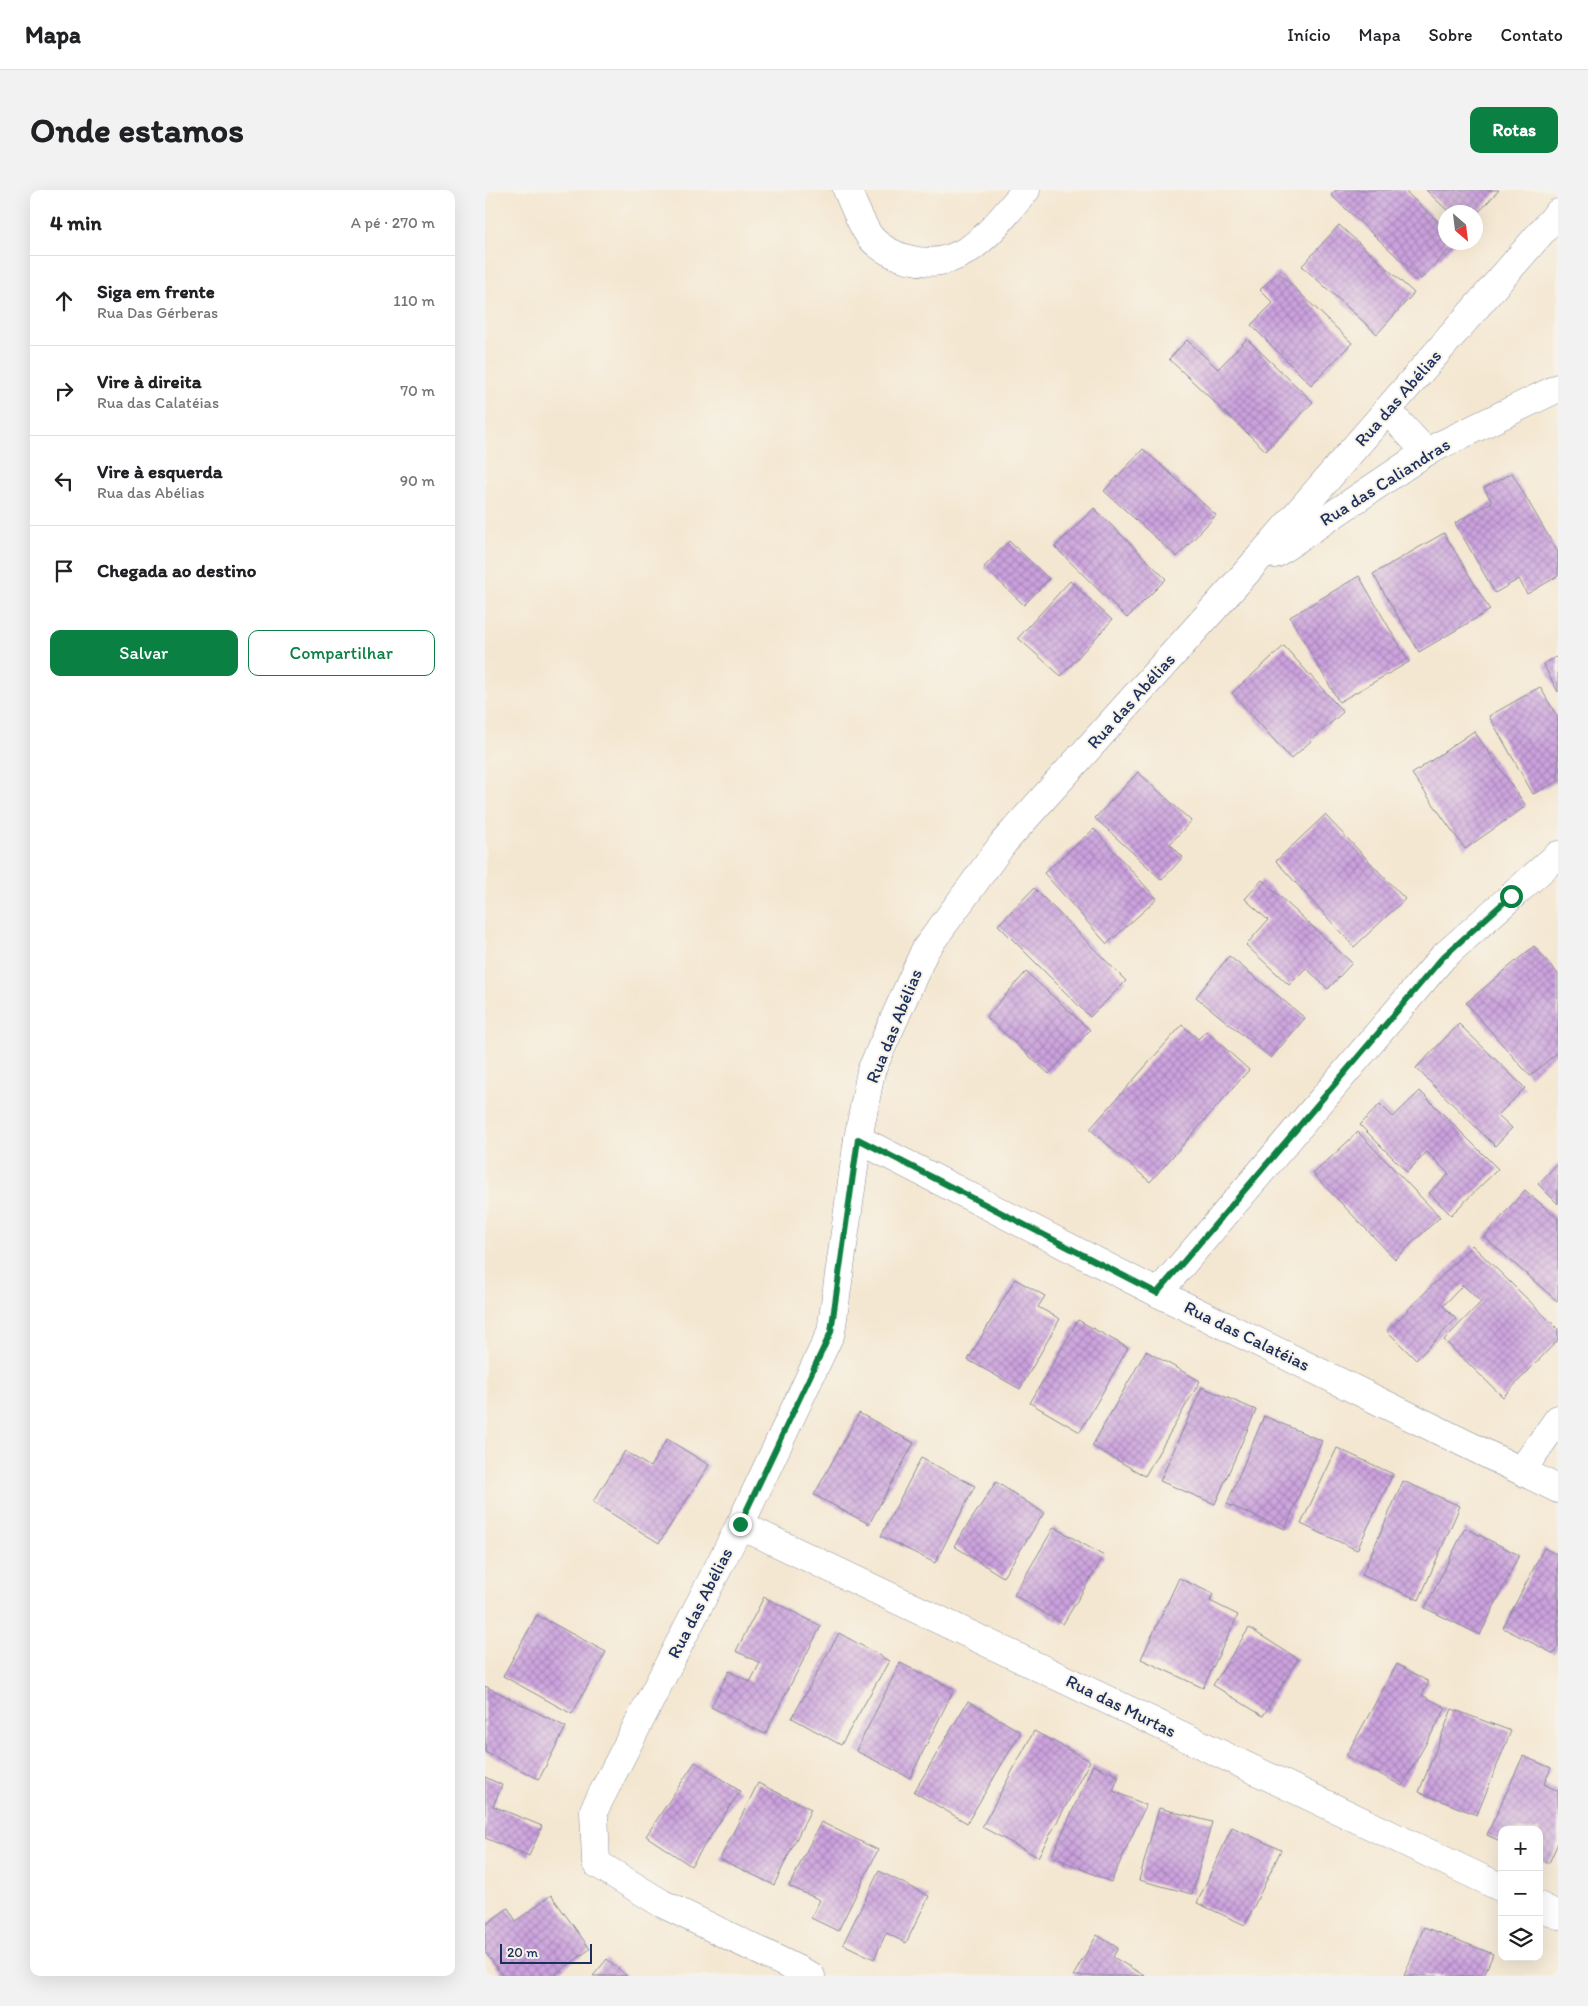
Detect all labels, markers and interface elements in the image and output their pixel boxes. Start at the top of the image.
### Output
text: Mapa [25,20,81,49]
text: Início [1287,24,1331,46]
text: Mapa [1359,24,1401,46]
text: Sobre [1429,24,1473,46]
text: Contato [1501,24,1563,46]
button: Rotas [1470,107,1558,153]
text: Onde estamos [30,109,244,151]
north arrow [1438,205,1483,250]
text: 4 min [50,210,102,235]
text: A pé · 270 m [351,213,435,232]
text: Siga em frente [97,280,215,303]
icon: ahead [50,287,78,315]
text: 110 m [393,291,435,310]
text: Rua Das Gérberas [97,303,218,322]
street label: Rua das Abélias [1350,345,1446,451]
text: Vire à direita [97,370,202,393]
icon: right [50,377,78,405]
text: 70 m [400,381,435,400]
text: Rua das Calatéias [97,393,219,412]
street label: Rua das Caliandras [1316,433,1454,531]
text: Vire à esquerda [97,460,223,483]
icon: left [50,467,78,495]
text: 90 m [400,471,435,490]
text: Rua das Abélias [97,483,205,502]
icon: arrive [50,557,78,585]
text: Chegada ao destino [97,559,256,582]
button: Salvar [50,630,238,676]
button: Compartilhar [248,630,435,676]
street label: Rua das Abélias [1082,649,1180,753]
route start [1500,885,1523,908]
street label: Rua das Abélias [861,966,927,1086]
street label: Rua das Calatéias [1180,1296,1314,1376]
route end [729,1513,752,1536]
street label: Rua das Abélias [663,1544,737,1662]
street label: Rua das Murtas [1062,1670,1180,1742]
map controls [1498,1826,1543,1961]
button: + [1498,1826,1543,1871]
button: − [1498,1871,1543,1916]
button: layers [1498,1916,1543,1961]
scale bar [500,1941,593,1964]
text: 20 m [507,1944,538,1961]

